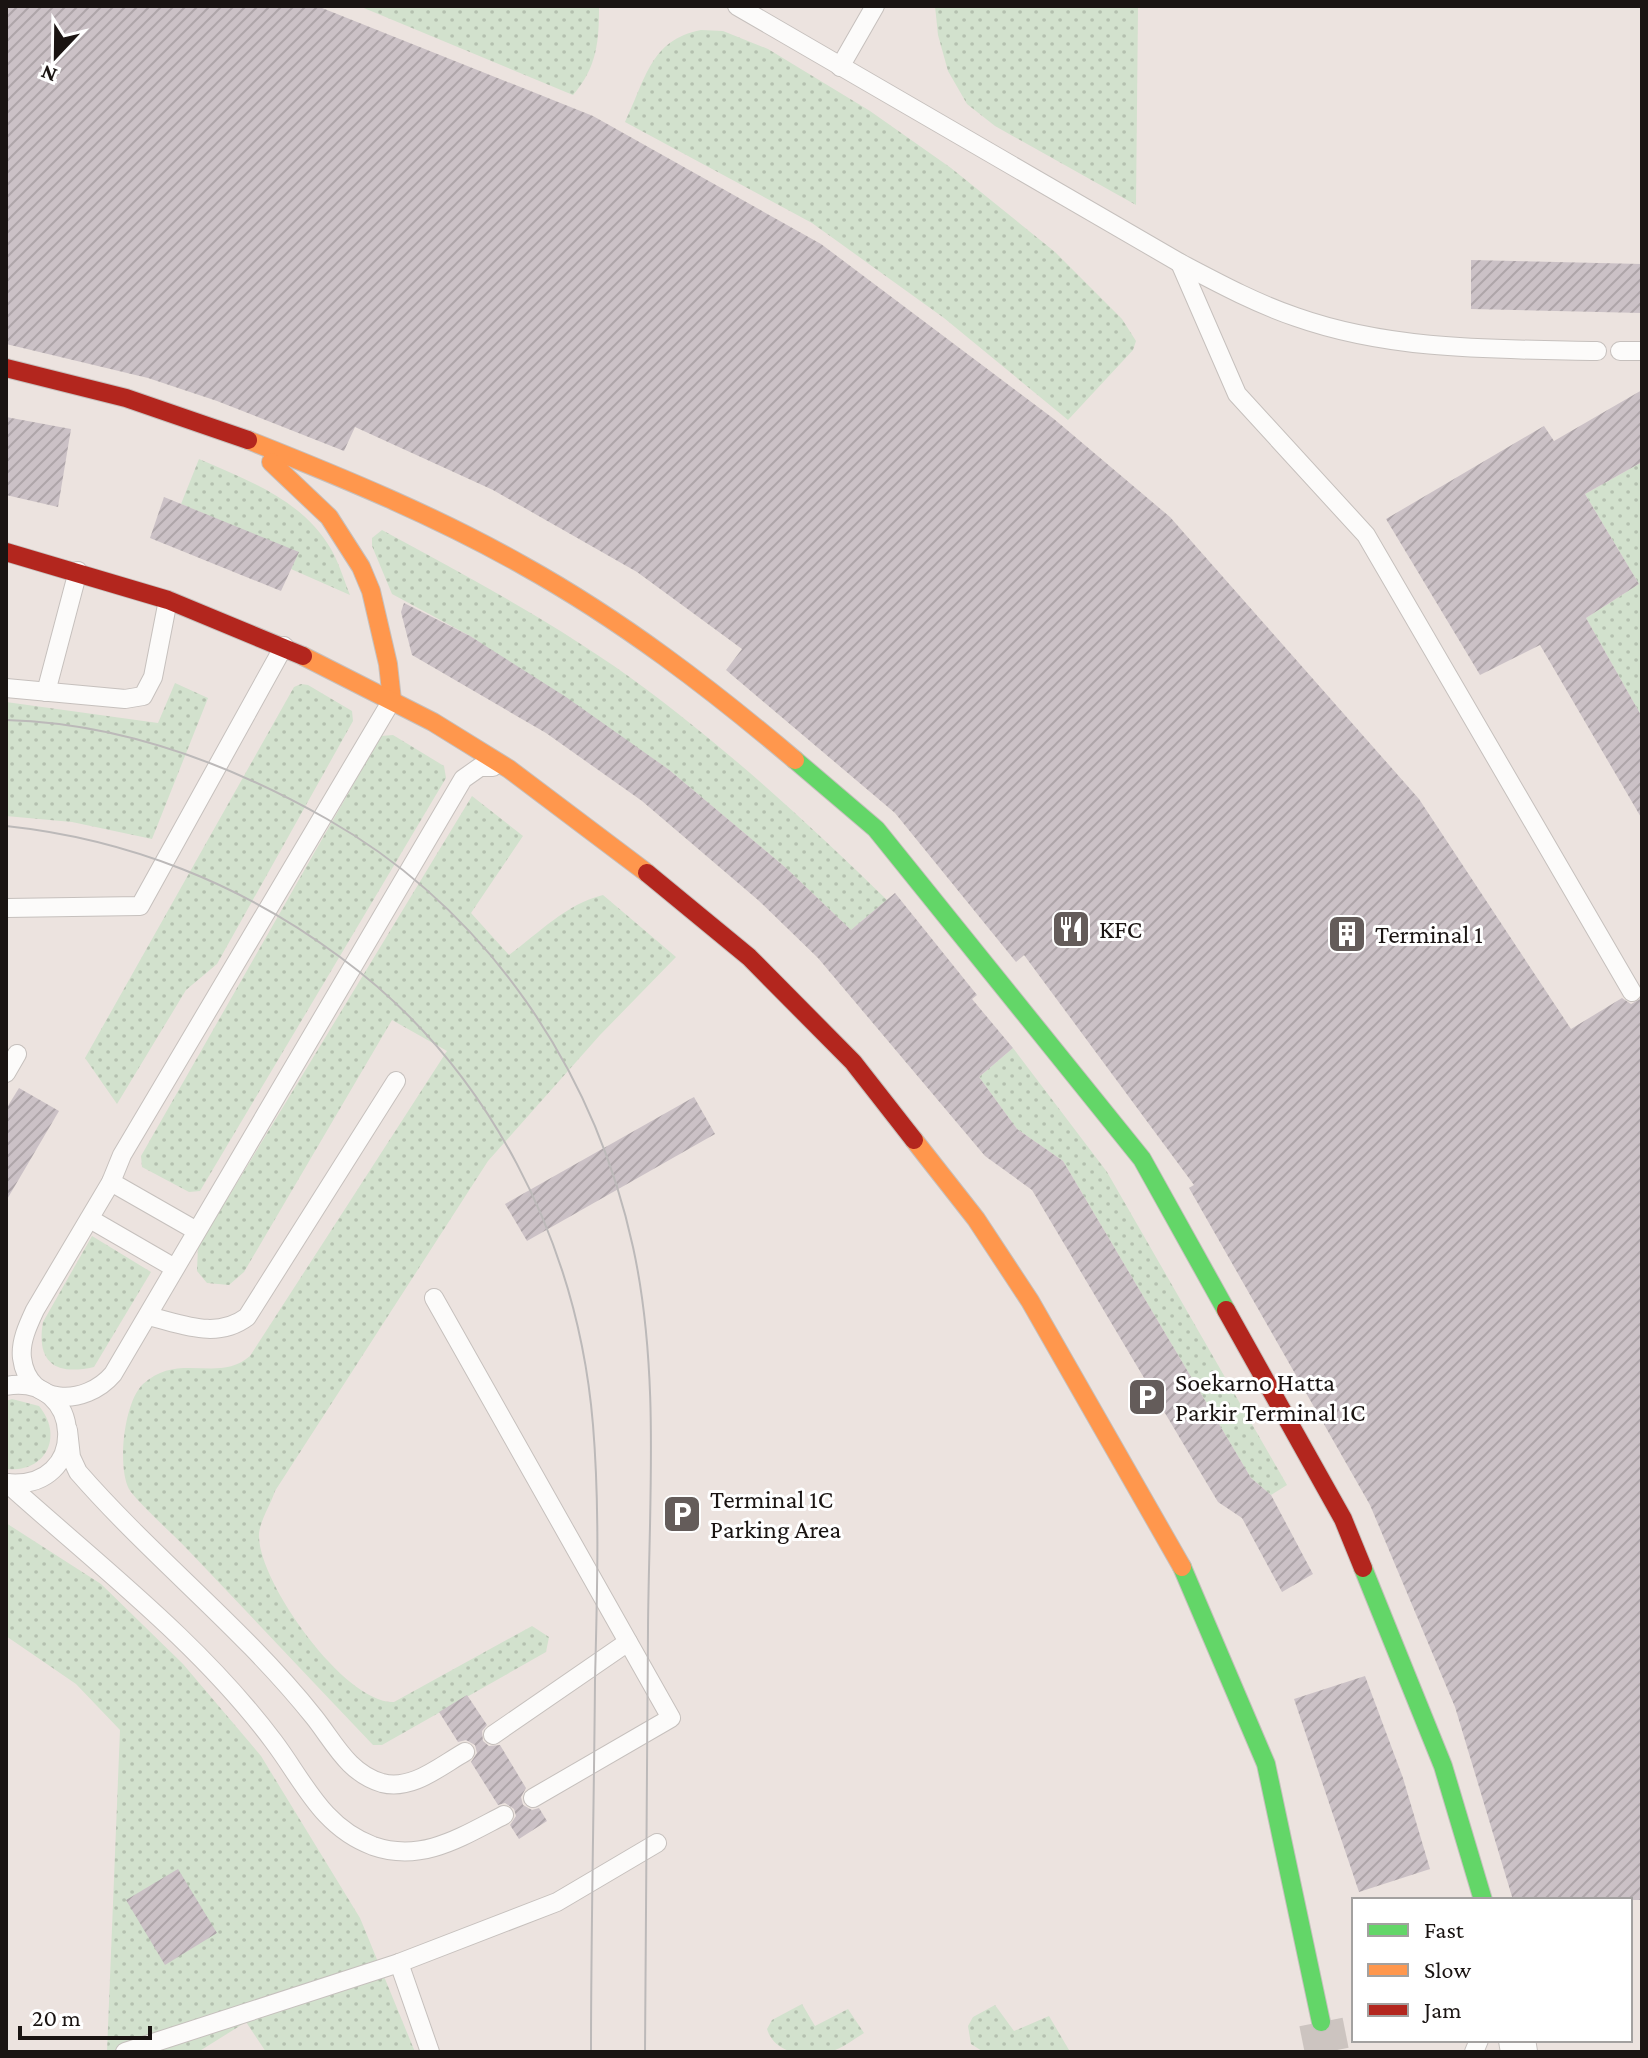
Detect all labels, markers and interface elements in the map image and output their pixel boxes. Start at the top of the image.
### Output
north arrow [16,16,96,96]
text: N [37,60,60,88]
restaurant icon: KFC [1050,908,1092,950]
building icon: Terminal 1 [1326,913,1368,955]
place label: KFC [1099,915,1142,944]
place label: Terminal 1 [1375,920,1483,949]
place label: Soekarno Hatta Parkir Terminal 1C [1175,1368,1365,1427]
parking icon: Soekarno Hatta Parkir Terminal 1C [1126,1376,1168,1418]
place label: Terminal 1C Parking Area [710,1485,841,1544]
parking icon: Terminal 1C Parking Area [661,1493,703,1535]
legend [1352,1898,1632,2042]
text: Fast [1424,1916,1465,1943]
text: Slow [1424,1956,1471,1983]
scale bar [20,1990,150,2040]
text: Jam [1422,1996,1462,2023]
text: 20 m [32,2004,81,2031]

